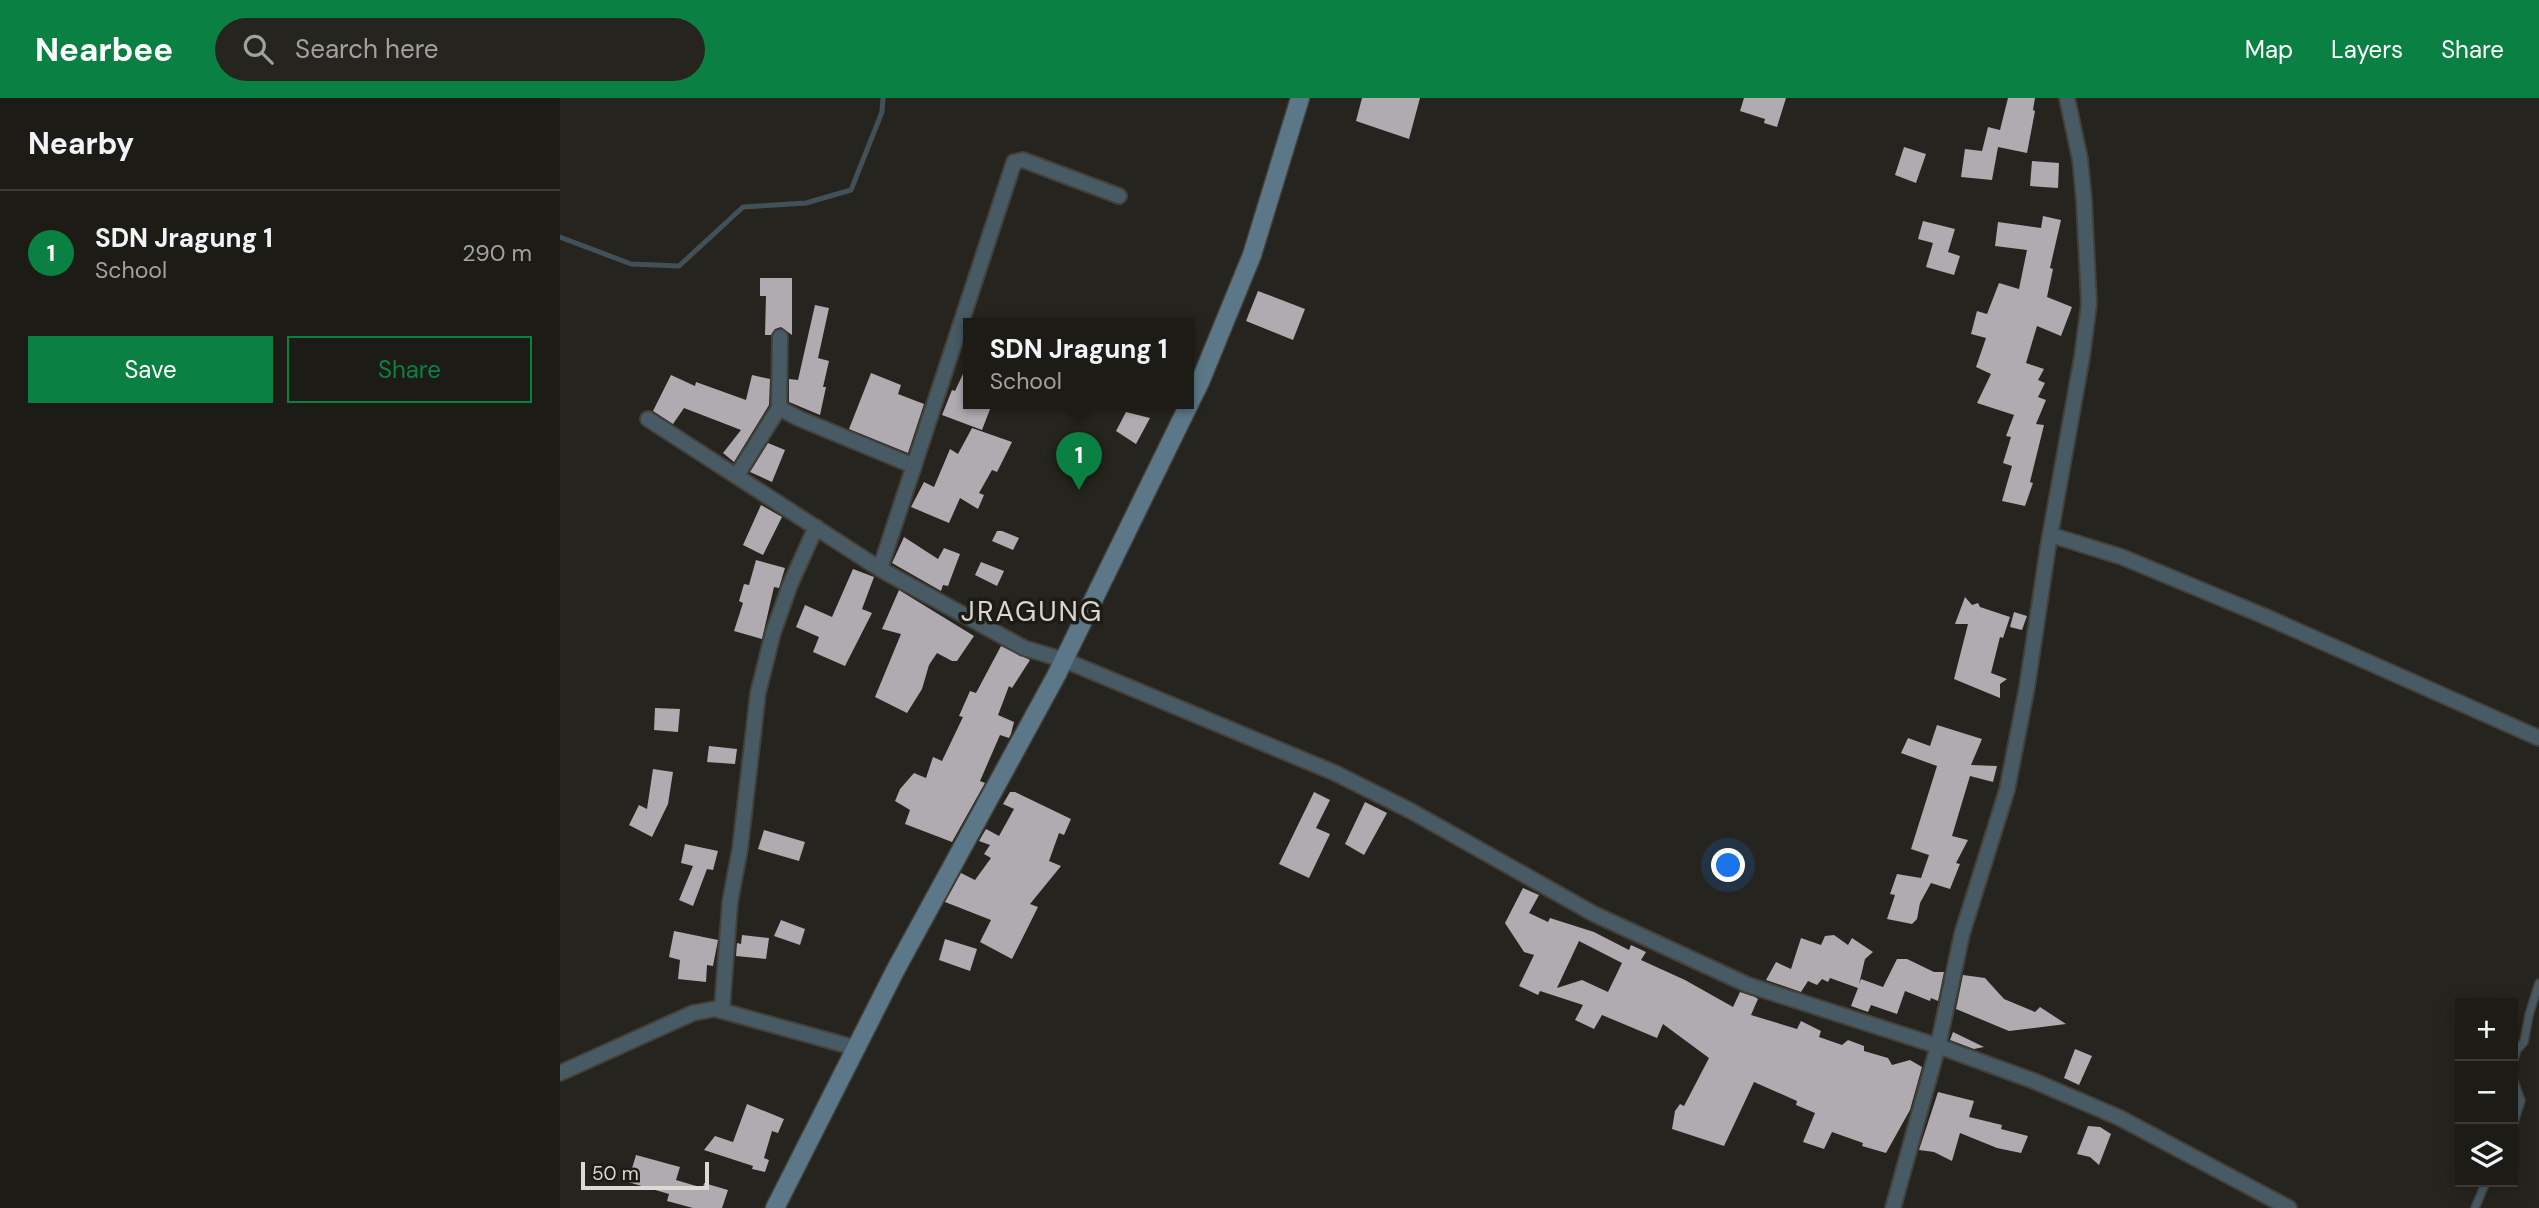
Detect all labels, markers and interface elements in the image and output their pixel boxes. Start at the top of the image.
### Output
search box [215,18,705,81]
text: Nearbee [35,28,173,71]
icon: search [239,30,277,68]
text: Search here [295,32,439,66]
text: Map [2245,34,2293,65]
text: Layers [2331,34,2403,65]
text: Share [2441,34,2504,65]
text: Nearby [28,124,134,163]
text: SDN Jragung 1 [95,221,273,255]
text: 1 [47,238,55,268]
text: 290 m [462,238,532,268]
text: School [95,255,167,285]
popup [963,318,1194,409]
text: SDN Jragung 1 [990,332,1167,366]
button: Save [28,336,273,403]
button: Share [287,336,532,403]
text: School [990,366,1062,396]
pin: 1 [1056,432,1102,490]
district label: JRAGUNG [961,593,1103,630]
your location [1711,848,1745,882]
map controls [2455,998,2518,1187]
button: + [2455,998,2518,1061]
button: − [2455,1061,2518,1124]
button: layers [2455,1124,2518,1187]
scale bar [581,1159,709,1191]
text: 50 m [592,1161,639,1186]

